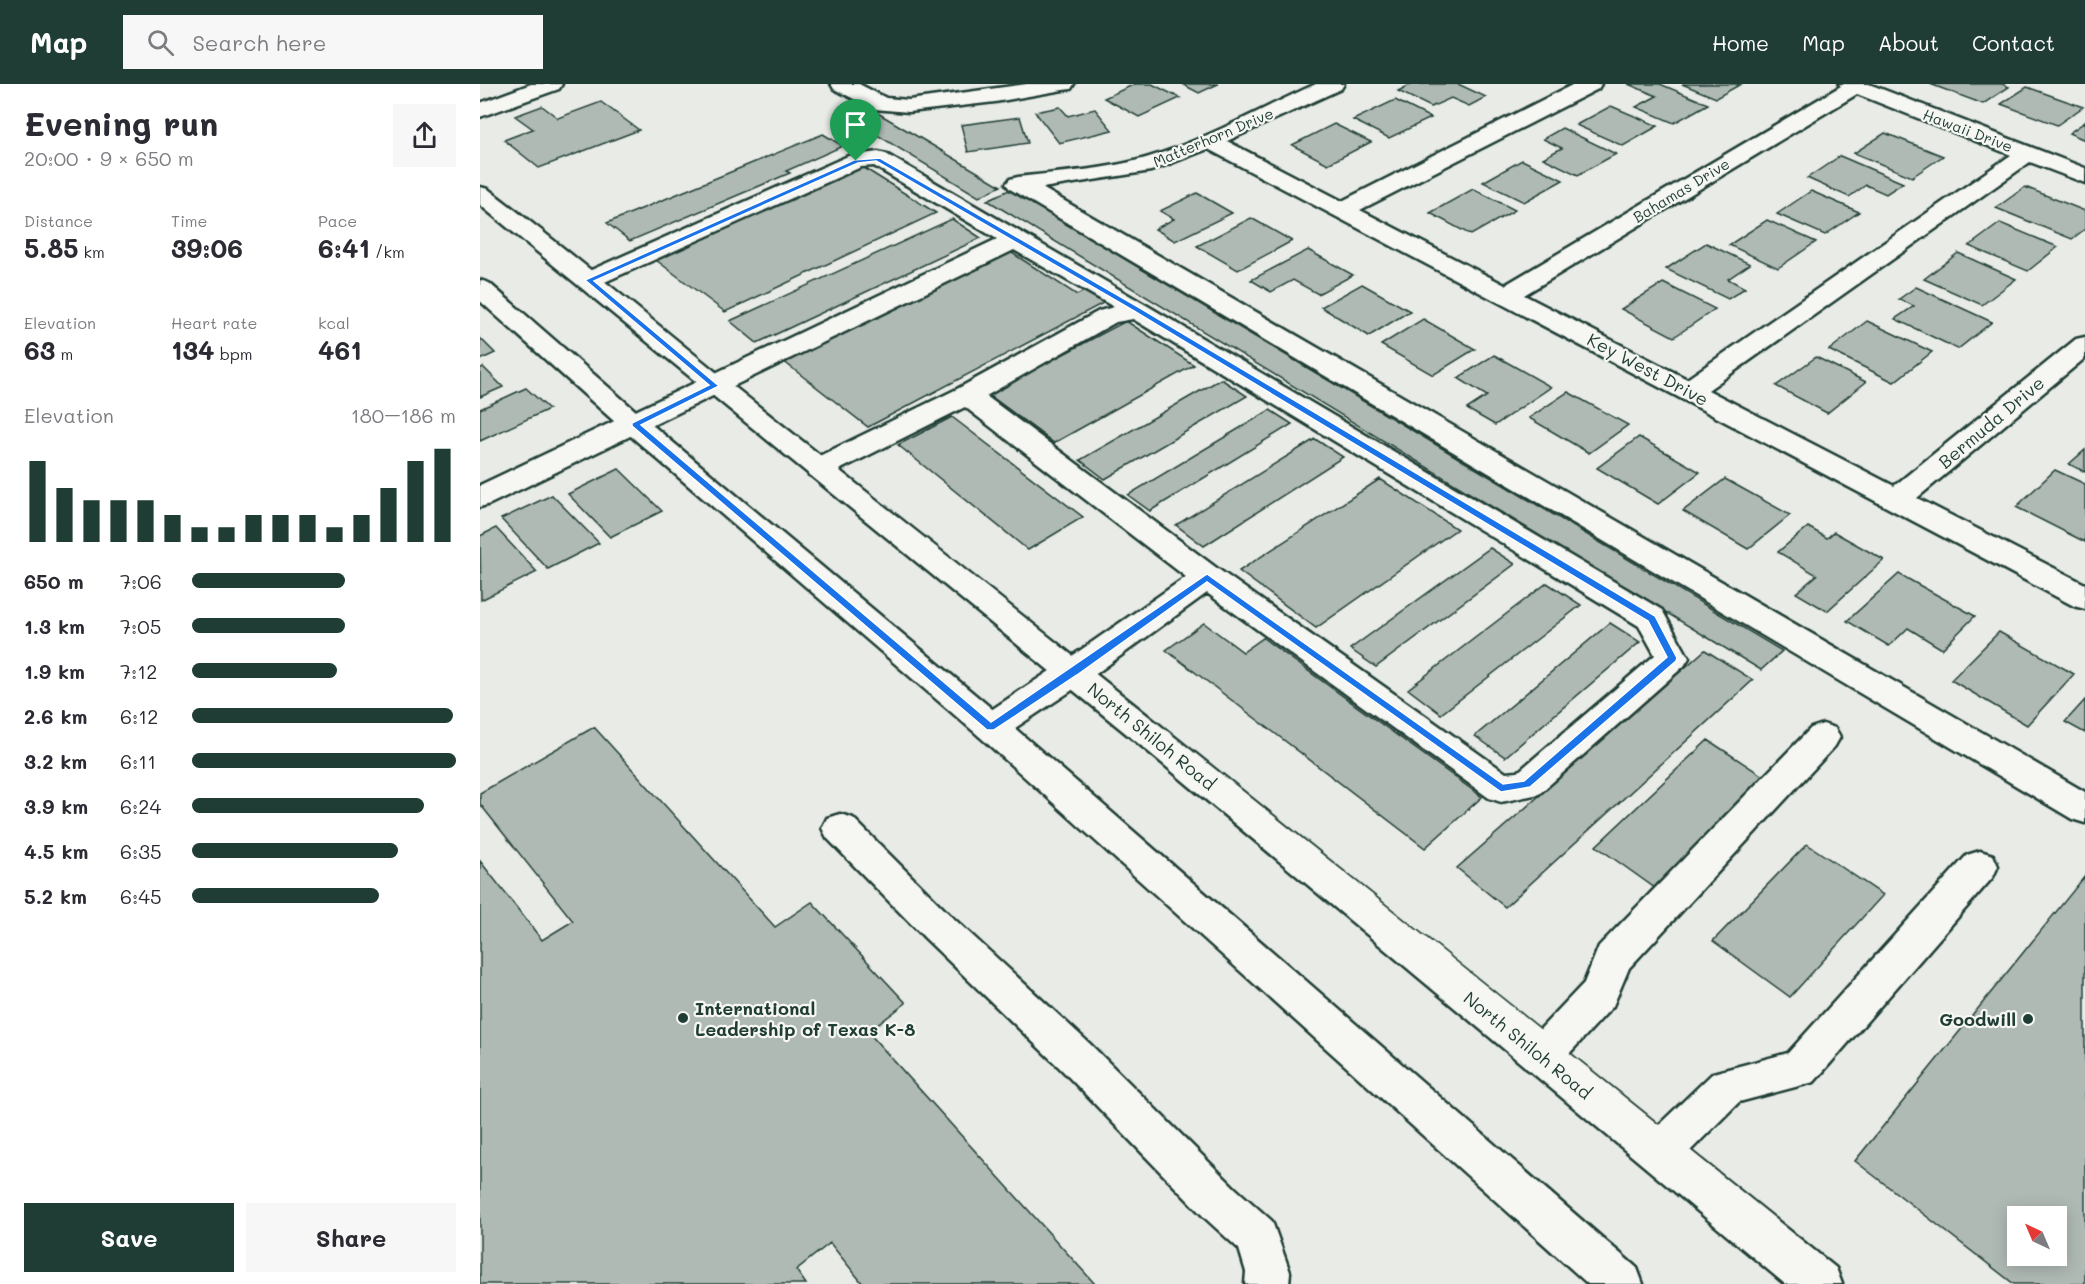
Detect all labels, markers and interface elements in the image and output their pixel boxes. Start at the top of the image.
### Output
search box [123,15,543,69]
text: Map [30,24,87,60]
icon: search [144,26,177,59]
text: Search here [192,28,326,57]
text: Home [1712,29,1769,56]
text: Map [1802,29,1845,56]
text: About [1878,29,1939,56]
text: Contact [1972,29,2055,56]
pin [830,99,881,161]
text: Evening run [24,101,218,144]
street label: Matterhorn Drive [1150,103,1276,171]
button: share [393,104,456,167]
street label: Hawaii Drive [1920,104,2016,156]
icon: arrive [839,108,872,141]
text: 20:00 · 9 × 650 m [24,145,194,171]
street label: Bahamas Drive [1629,153,1733,227]
text: Distance [24,210,93,231]
text: Time [171,210,207,231]
text: Pace [318,210,357,231]
text: 5.85 [24,231,79,265]
text: 39:06 [171,231,243,265]
text: 6:41 [318,231,370,265]
text: km [79,241,105,262]
text: /km [370,241,405,262]
text: Elevation [24,312,96,333]
text: Heart rate [171,312,257,333]
text: kcal [318,312,350,333]
street label: Key West Drive [1583,327,1713,411]
text: 63 [24,333,55,367]
text: 134 [171,333,215,367]
text: 461 [318,333,362,367]
text: m [55,343,73,364]
text: bpm [215,343,253,364]
street label: Bermuda Drive [1933,371,2049,473]
text: Elevation [24,402,114,428]
text: 180–186 m [351,402,456,428]
text: 650 m [24,568,84,594]
text: 7:06 [120,568,162,594]
text: 1.3 km [24,613,85,639]
text: 7:05 [120,613,161,639]
text: 1.9 km [24,658,85,684]
text: 7:12 [120,658,157,684]
street label: North Shiloh Road [1083,677,1221,795]
text: 2.6 km [24,703,87,729]
text: 6:12 [120,703,158,729]
text: 3.2 km [24,748,87,774]
text: 6:11 [120,748,156,774]
text: 3.9 km [24,793,88,819]
text: 6:24 [120,793,161,819]
text: 4.5 km [24,838,88,864]
text: 6:35 [120,838,162,864]
text: 5.2 km [24,883,87,909]
text: 6:45 [120,883,162,909]
street label: North Shiloh Road [1459,986,1597,1104]
place label: International Leadership of Texas K-8 [695,996,915,1041]
place label: Goodwill [1939,1007,2016,1031]
marker: International Leadership of Texas K-8 [676,1011,690,1025]
marker: Goodwill [2021,1012,2035,1026]
button: Save [24,1203,234,1272]
button: Share [246,1203,456,1272]
north arrow [2007,1206,2067,1266]
map controls [2007,1206,2067,1266]

